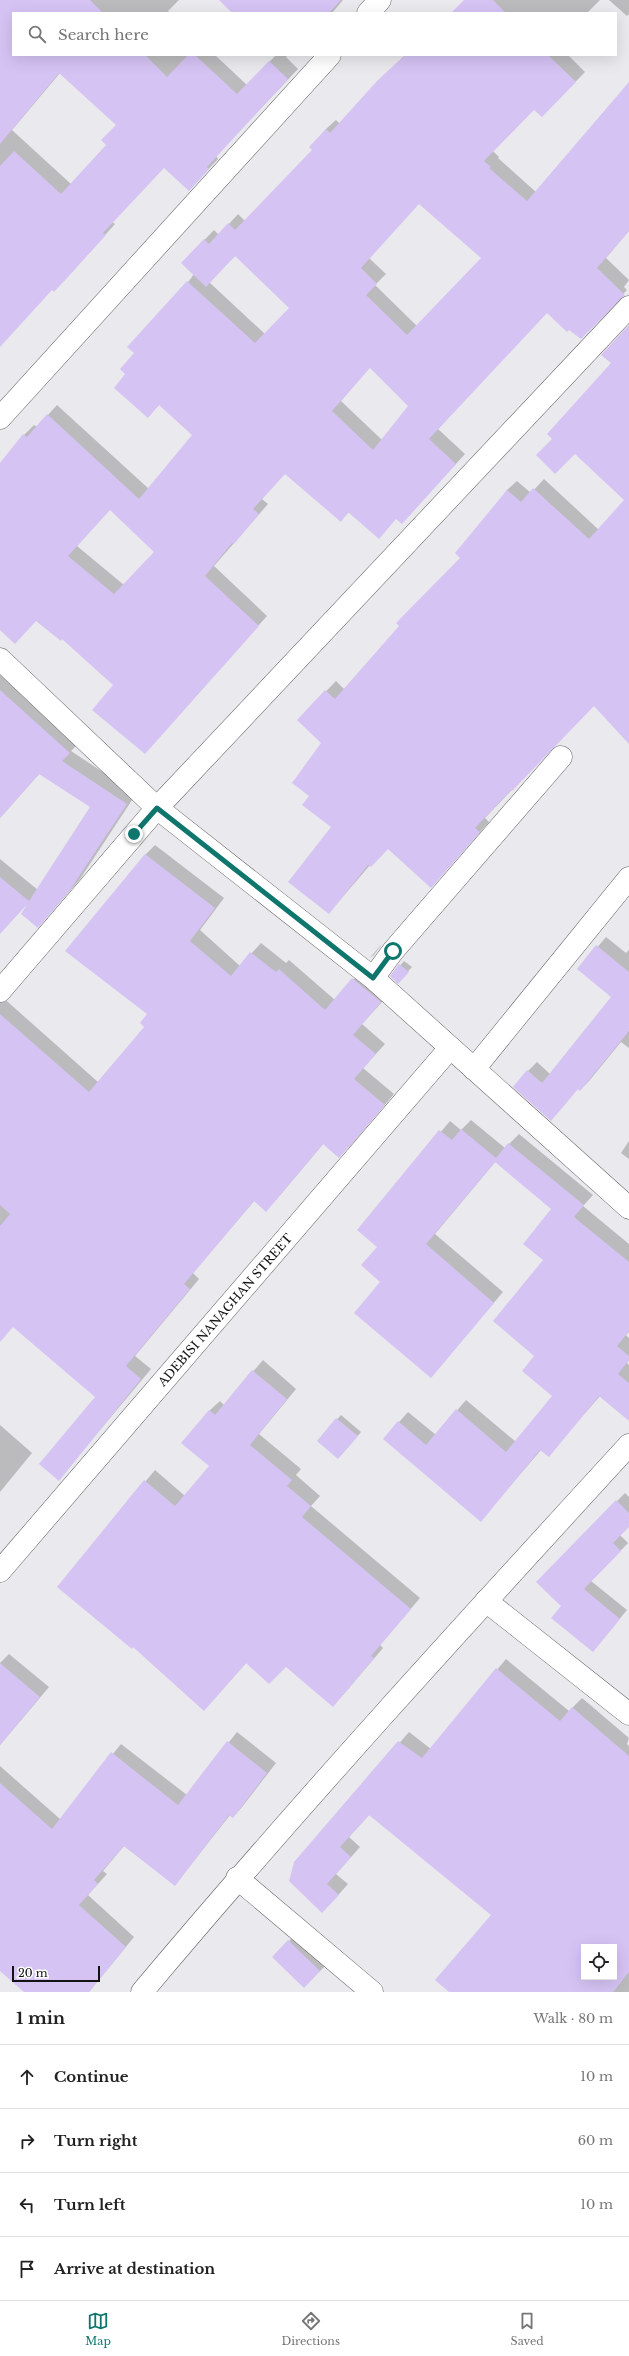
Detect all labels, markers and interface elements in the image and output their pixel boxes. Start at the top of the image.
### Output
search box [12,12,617,56]
icon: search [26,23,48,45]
text: Search here [58,25,149,44]
route end [125,825,143,843]
route start [384,942,402,960]
street label: ADEBISI NANAGHAN STREET [154,1230,296,1390]
map controls [581,1944,617,1980]
button: locate [581,1944,617,1980]
scale bar [12,1964,100,1983]
text: 20 m [18,1966,48,1980]
text: 1 min [16,2008,65,2029]
text: Walk · 80 m [534,2010,613,2027]
icon: ahead [16,2066,38,2088]
text: Continue [54,2067,129,2086]
text: 10 m [580,2068,613,2085]
icon: right [16,2130,38,2152]
text: Turn right [54,2131,137,2150]
text: 60 m [578,2132,613,2149]
icon: left [16,2194,38,2216]
text: Turn left [54,2195,125,2214]
text: 10 m [580,2196,613,2213]
icon: arrive [16,2258,38,2280]
text: Arrive at destination [54,2259,215,2278]
tab: Map [85,2310,111,2348]
tab: Directions [281,2310,340,2348]
tab: Saved [511,2310,544,2348]

